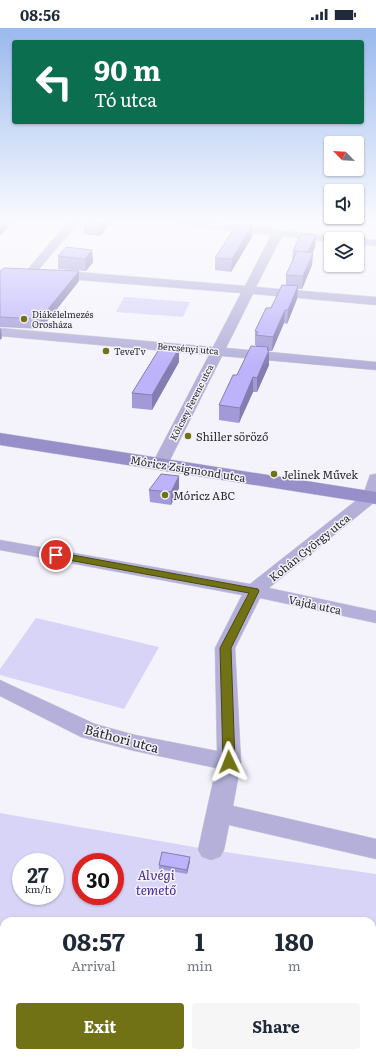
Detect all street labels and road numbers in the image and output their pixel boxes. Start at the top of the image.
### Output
street label: Bercsényi utca [157,338,219,358]
street label: Kölcsey Ferenc utca [166,361,216,443]
street label: Móricz Zsigmond utca [129,451,247,485]
street label: Kohán György utca [265,509,353,585]
street label: Vajda utca [287,591,343,617]
street label: Báthori utca [83,719,161,757]

